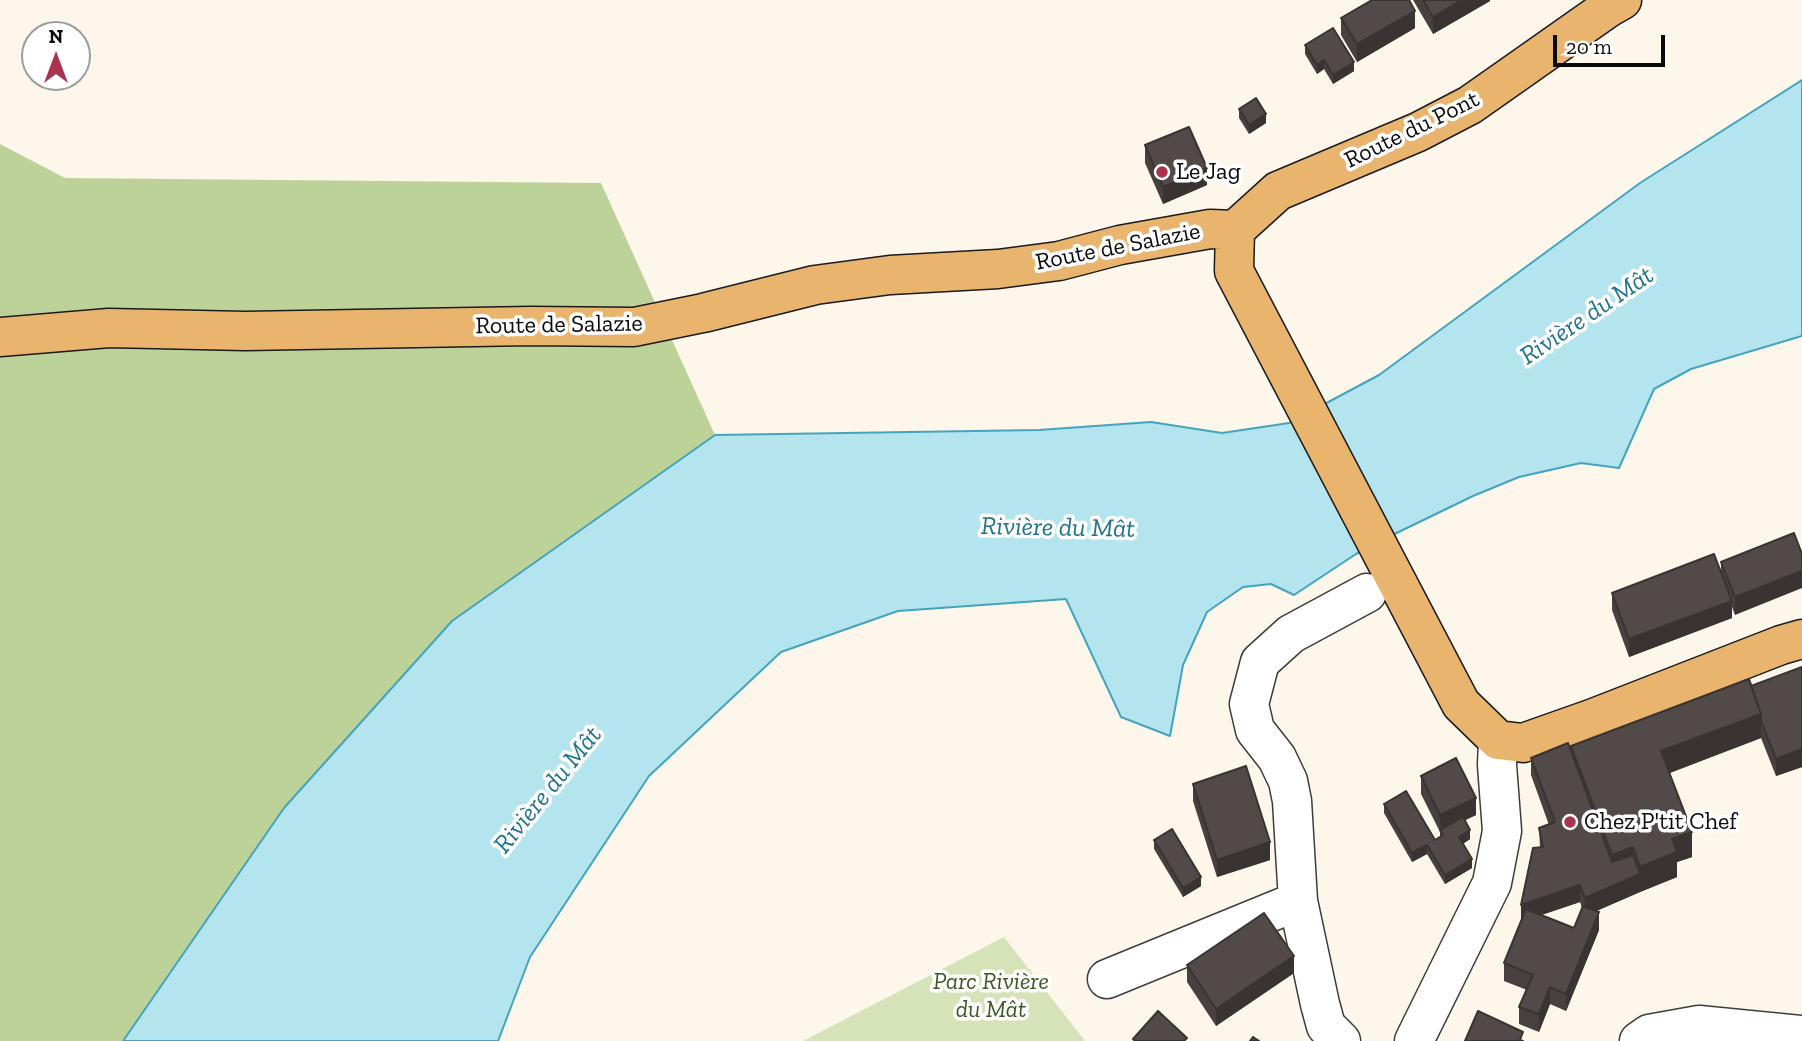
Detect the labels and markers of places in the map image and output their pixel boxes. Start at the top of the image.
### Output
place label: Le Jag [1176,158,1241,186]
marker: Le Jag [1154,164,1170,180]
place label: Chez P'tit Chef [1584,808,1737,836]
marker: Chez P'tit Chef [1562,814,1578,830]

